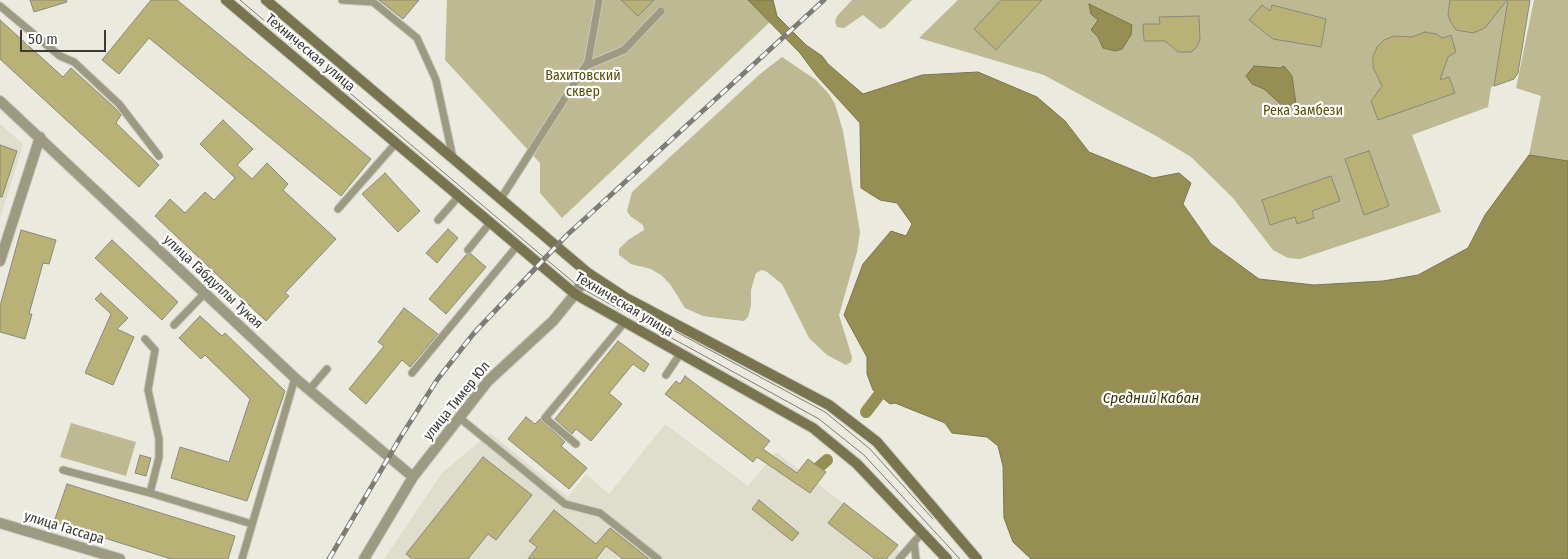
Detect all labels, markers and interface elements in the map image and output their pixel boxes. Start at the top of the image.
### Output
street label: Техническая улица [262,11,358,95]
scale bar [22,20,109,52]
text: 50 m [28,30,58,48]
park label: Вахитовский сквер [545,68,621,100]
park label: Река Замбези [1263,103,1343,119]
street label: улица Габдуллы Тукая [160,232,266,332]
street label: Техническая улица [572,269,676,341]
street label: улица Тимер Юл [420,358,494,444]
water label: Средний Кабан [1103,390,1199,408]
street label: улица Гассара [22,508,106,548]

